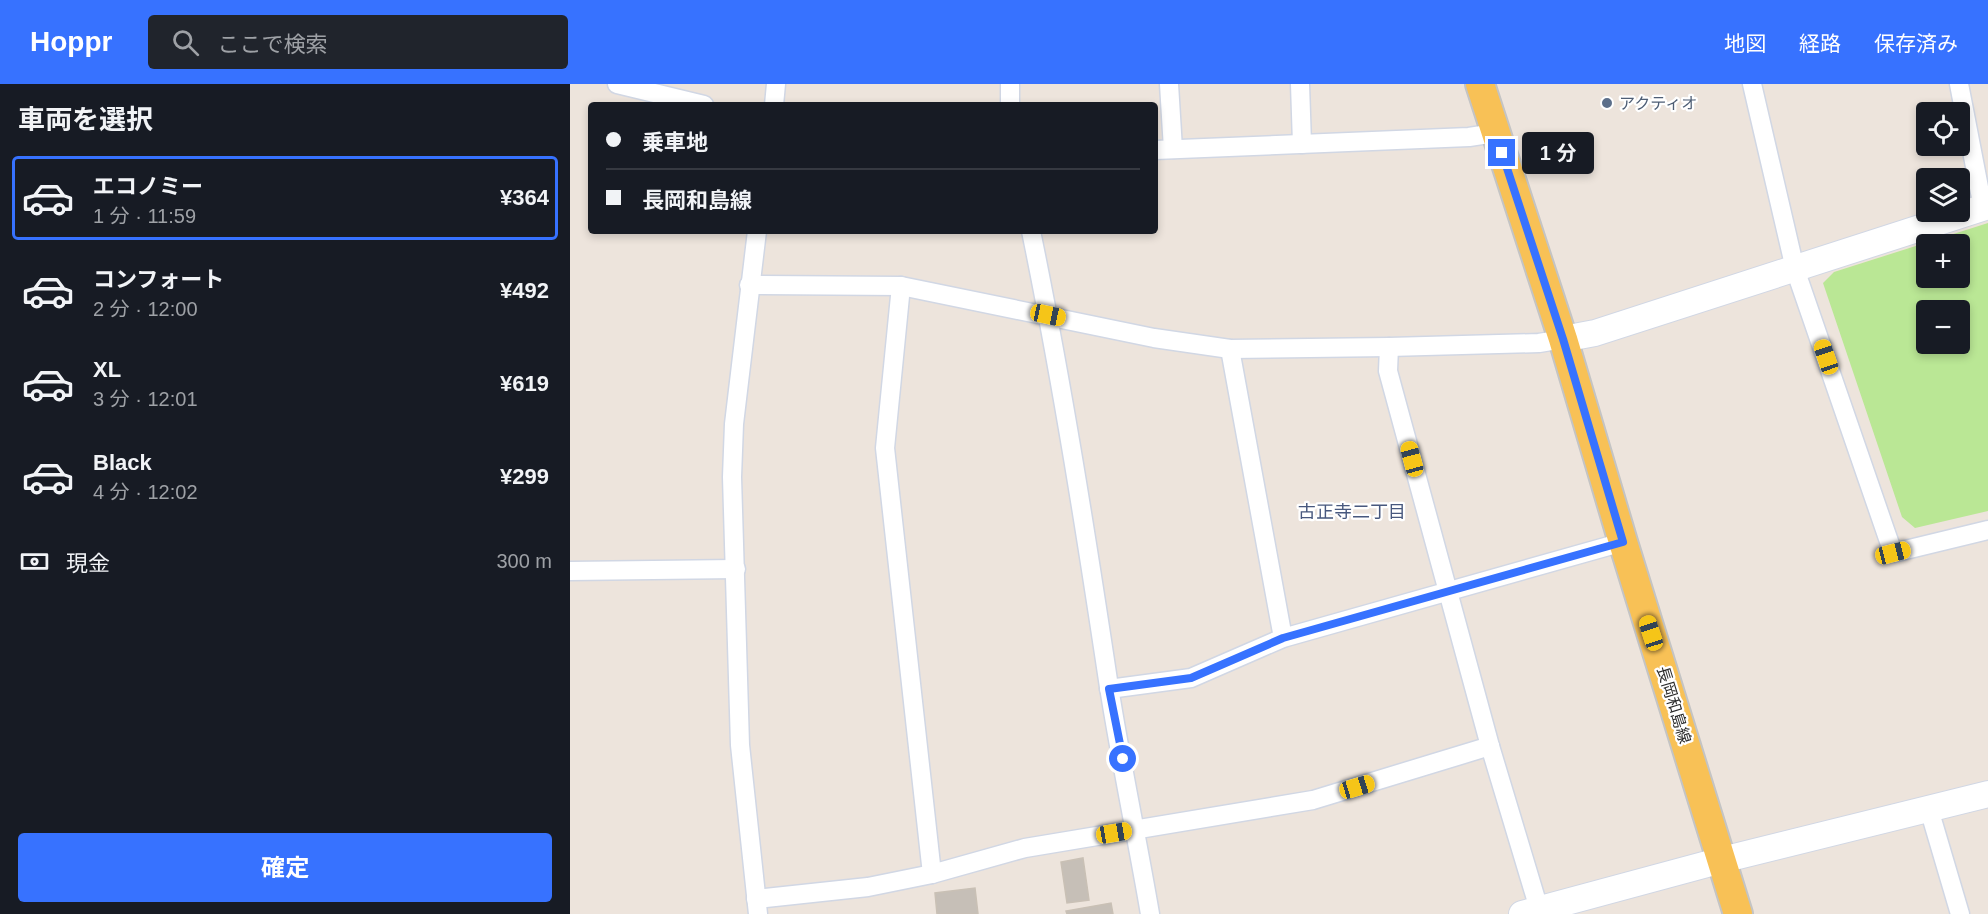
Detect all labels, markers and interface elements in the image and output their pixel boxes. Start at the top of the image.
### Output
search box [148,15,568,69]
text: Hoppr [30,26,112,57]
icon: search [169,26,202,59]
text: ここで検索 [217,32,327,57]
text: 地図 [1724,32,1766,55]
text: 経路 [1799,32,1841,55]
text: 保存済み [1874,32,1958,55]
place label: アクティオ [1619,95,1697,112]
marker: アクティオ [1600,96,1614,110]
map controls [1916,102,1970,354]
button: locate [1916,102,1970,156]
text: 車両を選択 [18,105,153,135]
text: 乗車地 [642,130,708,155]
callout: 1 分 [1523,132,1595,174]
route end [1488,139,1515,166]
text: 1 分 [1540,142,1576,164]
button: layers [1916,168,1970,222]
icon: car [21,171,75,225]
text: エコノミー [93,174,203,199]
text: ¥364 [500,185,549,210]
text: 長岡和島線 [642,188,752,213]
text: 1 分 · 11:59 [93,205,196,227]
button: + [1916,234,1970,288]
icon: car [21,264,75,318]
text: コンフォート [93,267,224,292]
text: ¥492 [500,278,549,303]
text: 2 分 · 12:00 [93,298,198,320]
button: − [1916,300,1970,354]
car [1029,302,1067,328]
car [1812,337,1840,377]
icon: car [21,357,75,411]
text: XL [93,357,121,382]
text: ¥619 [500,371,549,396]
text: 3 分 · 12:01 [93,388,198,410]
car [1399,439,1425,479]
icon: car [21,450,75,504]
text: Black [93,450,152,475]
text: ¥299 [500,464,549,489]
text: 4 分 · 12:02 [93,481,198,503]
district label: 古正寺二丁目 [1298,502,1406,522]
car [1873,540,1913,566]
icon: cash [18,545,51,578]
text: 300 m [496,550,552,572]
text: 現金 [66,551,110,576]
car [1637,613,1665,653]
street label: 長岡和島線 [1654,664,1694,746]
route start [1109,745,1136,772]
car [1337,773,1377,801]
car [1095,821,1133,845]
button: 確定 [18,833,552,902]

